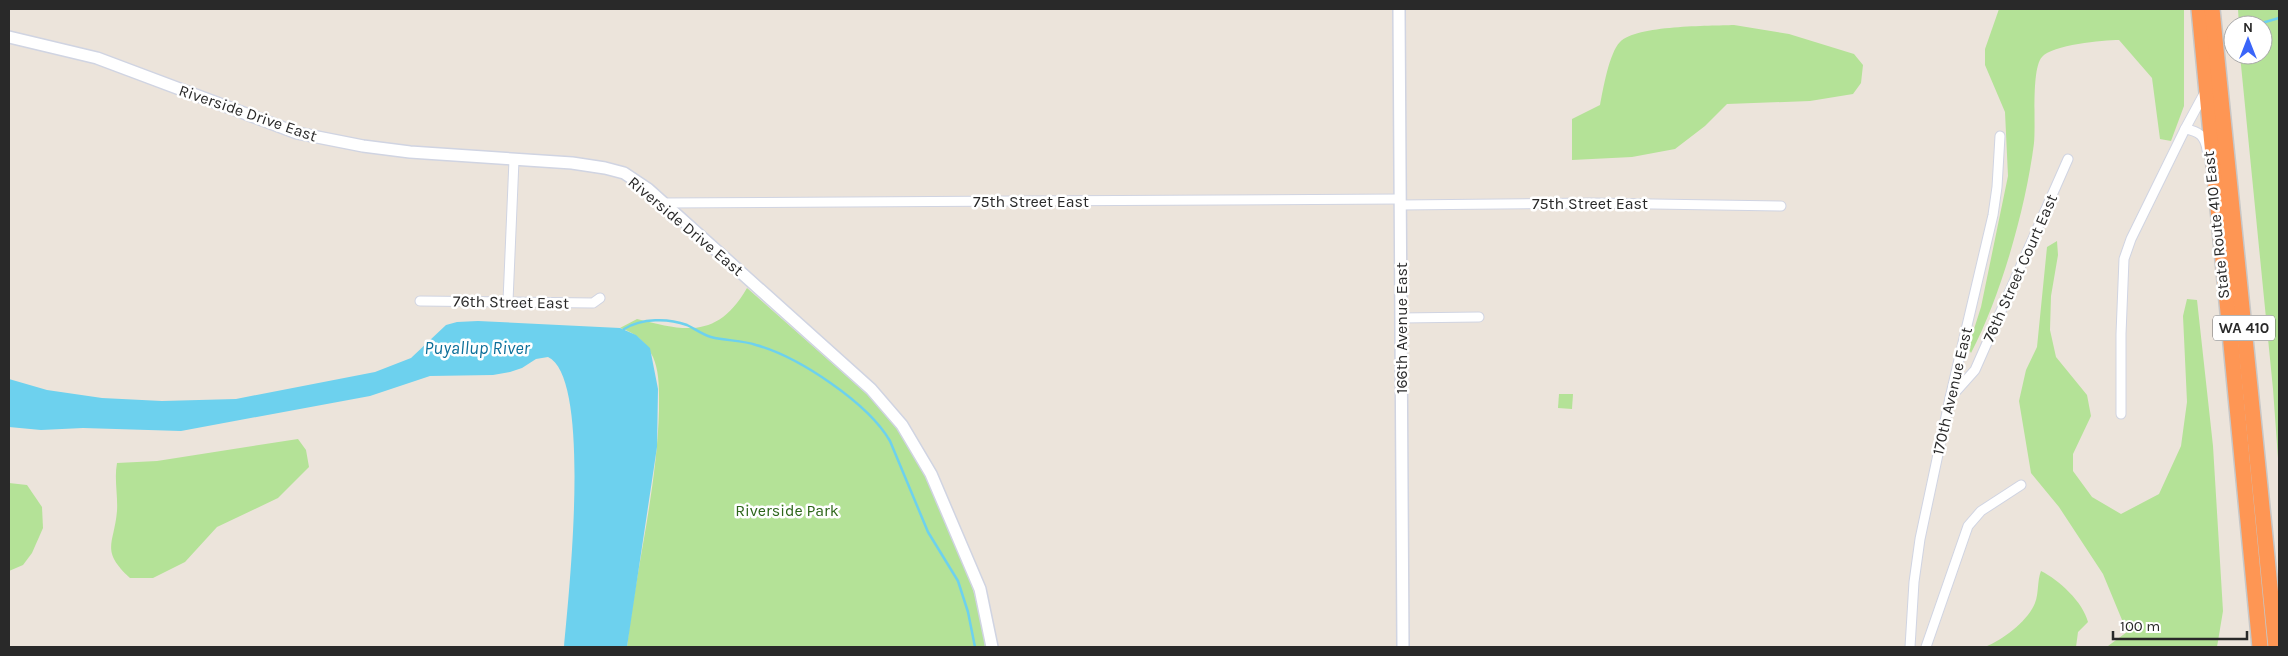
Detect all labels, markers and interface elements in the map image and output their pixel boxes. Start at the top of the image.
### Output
north arrow [2223,15,2273,65]
text: N [2243,19,2253,36]
street label: Riverside Drive East [177,80,319,146]
street label: State Route 410 East [2199,150,2233,300]
street label: Riverside Drive East [624,172,748,280]
street label: 76th Street Court East [1979,191,2061,345]
street label: 75th Street East [973,192,1089,211]
street label: 75th Street East [1532,194,1648,213]
street label: 166th Avenue East [1392,262,1411,394]
street label: 76th Street East [453,291,569,313]
road number: WA 410 [2213,316,2275,340]
street label: 170th Avenue East [1928,325,1976,457]
water label: Puyallup River [424,337,531,359]
park label: Riverside Park [735,501,839,520]
scale bar [2113,608,2247,640]
text: 100 m [2120,617,2160,635]

